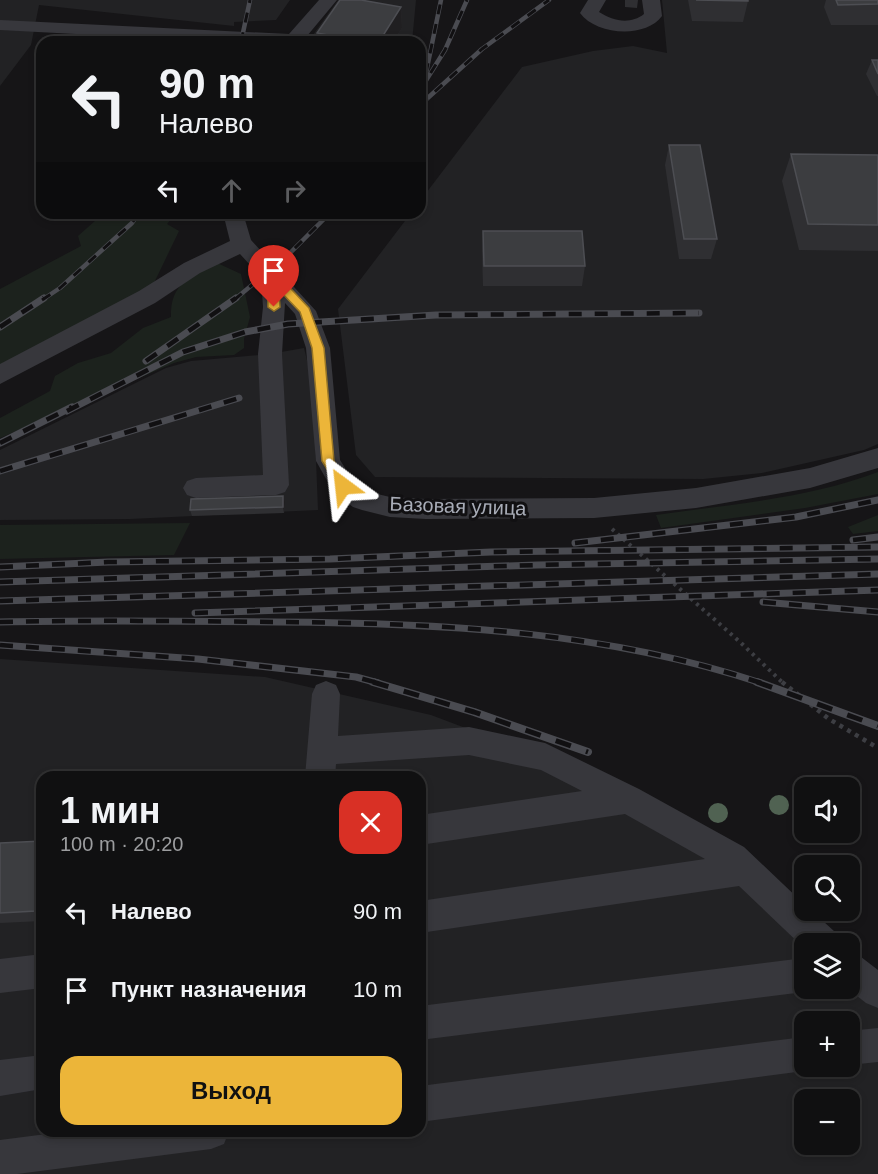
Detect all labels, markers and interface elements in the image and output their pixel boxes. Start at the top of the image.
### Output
icon: left [60,60,138,138]
text: 90 m [159,60,255,107]
text: Налево [159,109,253,139]
icon: left [152,174,185,207]
icon: ahead [215,174,248,207]
icon: right [278,174,311,207]
pin [248,245,299,307]
icon: arrive [257,254,290,287]
position arrow [311,454,375,518]
street label: Базовая улица [389,493,528,519]
map controls [794,777,860,1155]
button: sound [794,777,860,843]
text: 1 мин [60,790,161,831]
button: close [339,791,402,854]
text: 100 m · 20:20 [60,833,183,855]
button: search [794,855,860,921]
icon: left [60,896,93,929]
text: Налево [111,899,192,924]
text: 90 m [353,899,402,924]
button: layers [794,933,860,999]
icon: arrive [60,974,93,1007]
text: Пункт назначения [111,977,307,1002]
text: 10 m [353,977,402,1002]
button: + [794,1011,860,1077]
button: Выход [60,1056,402,1125]
button: − [794,1089,860,1155]

